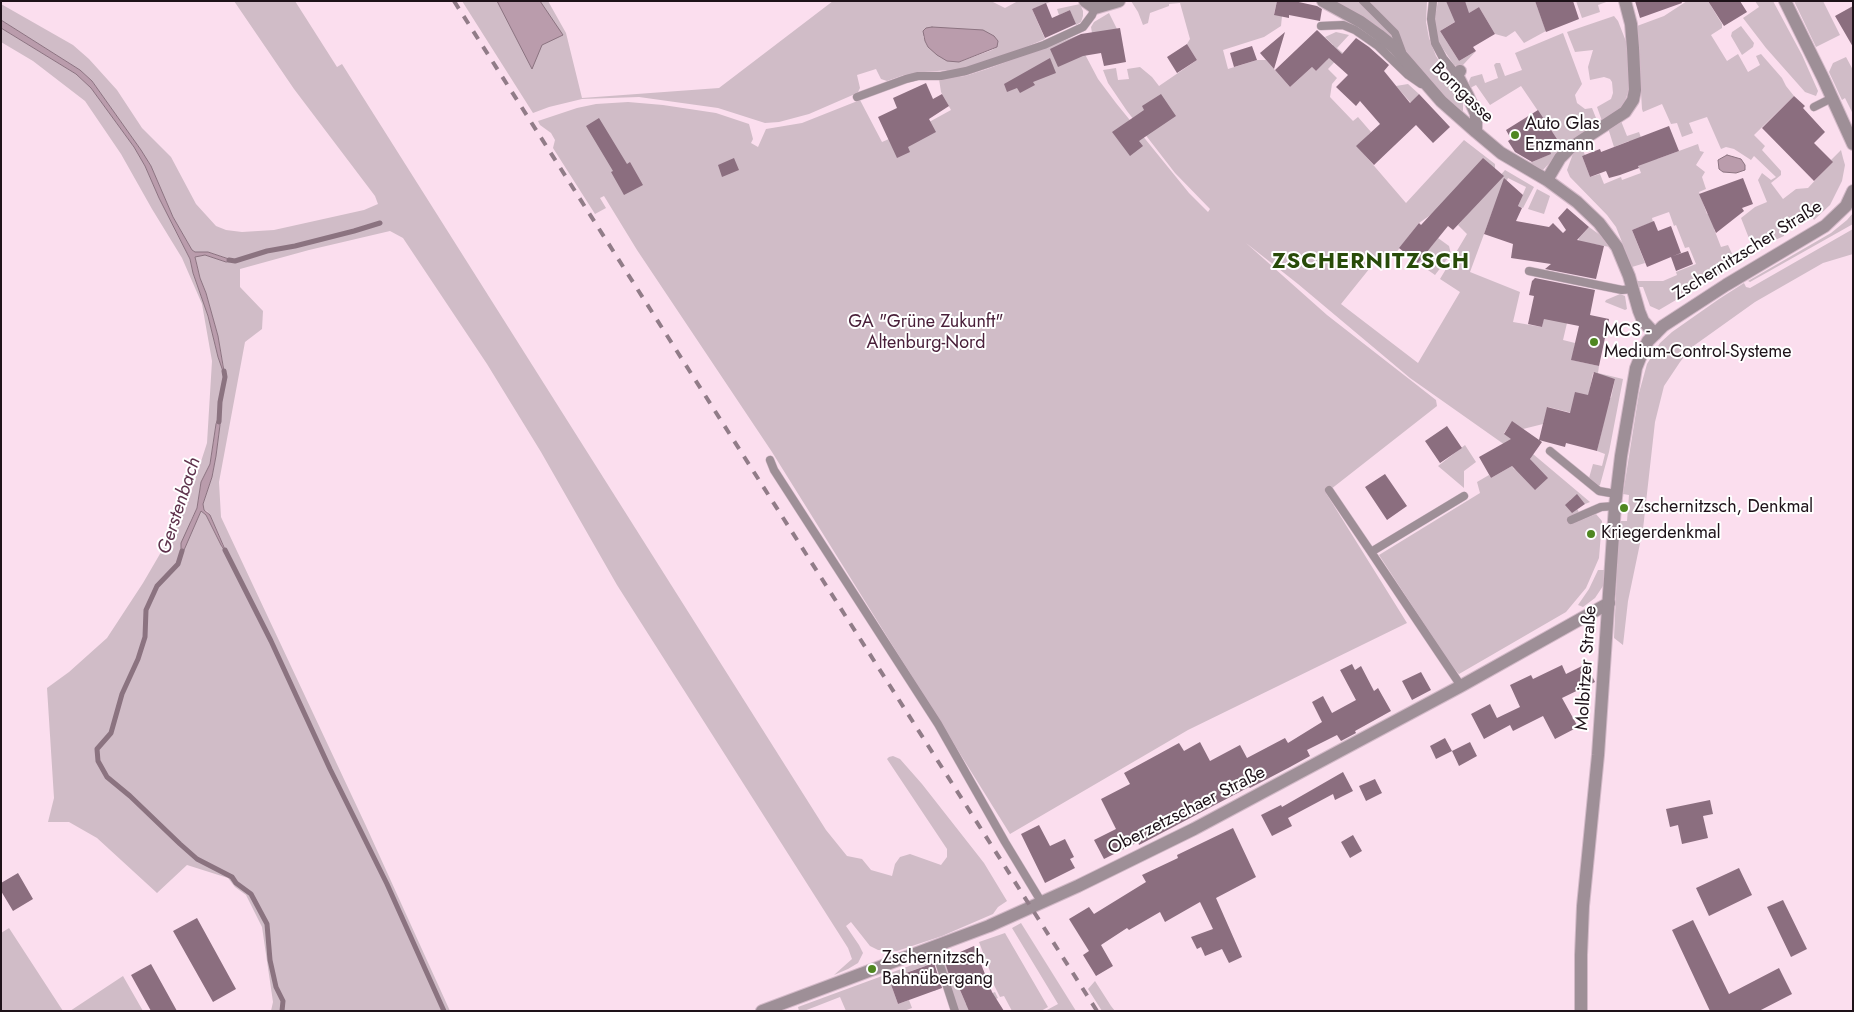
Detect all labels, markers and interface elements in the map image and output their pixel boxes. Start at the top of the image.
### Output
street label: Borngasse [1426,58,1498,128]
place label: Auto Glas Enzmann [1525,114,1600,156]
marker: Auto Glas Enzmann [1509,129,1521,141]
street label: Zschernitzscher Straße [1669,196,1827,306]
district label: ZSCHERNITZSCH [1270,250,1472,276]
park label: GA "Grüne Zukunft" Altenburg-Nord [848,312,1004,354]
place label: MCS - Medium-Control-Systeme [1604,321,1792,364]
marker: MCS - Medium-Control-Systeme [1588,336,1600,348]
water label: Gerstenbach [154,455,206,557]
place label: Zschernitzsch, Denkmal [1634,497,1813,519]
marker: Zschernitzsch, Denkmal [1618,502,1630,514]
place label: Kriegerdenkmal [1601,523,1721,545]
marker: Kriegerdenkmal [1585,528,1597,540]
street label: Molbitzer Straße [1572,605,1602,731]
street label: Oberzetzschaer Straße [1105,762,1269,860]
place label: Zschernitzsch, Bahnübergang [882,948,993,991]
marker: Zschernitzsch, Bahnübergang [866,963,878,975]

